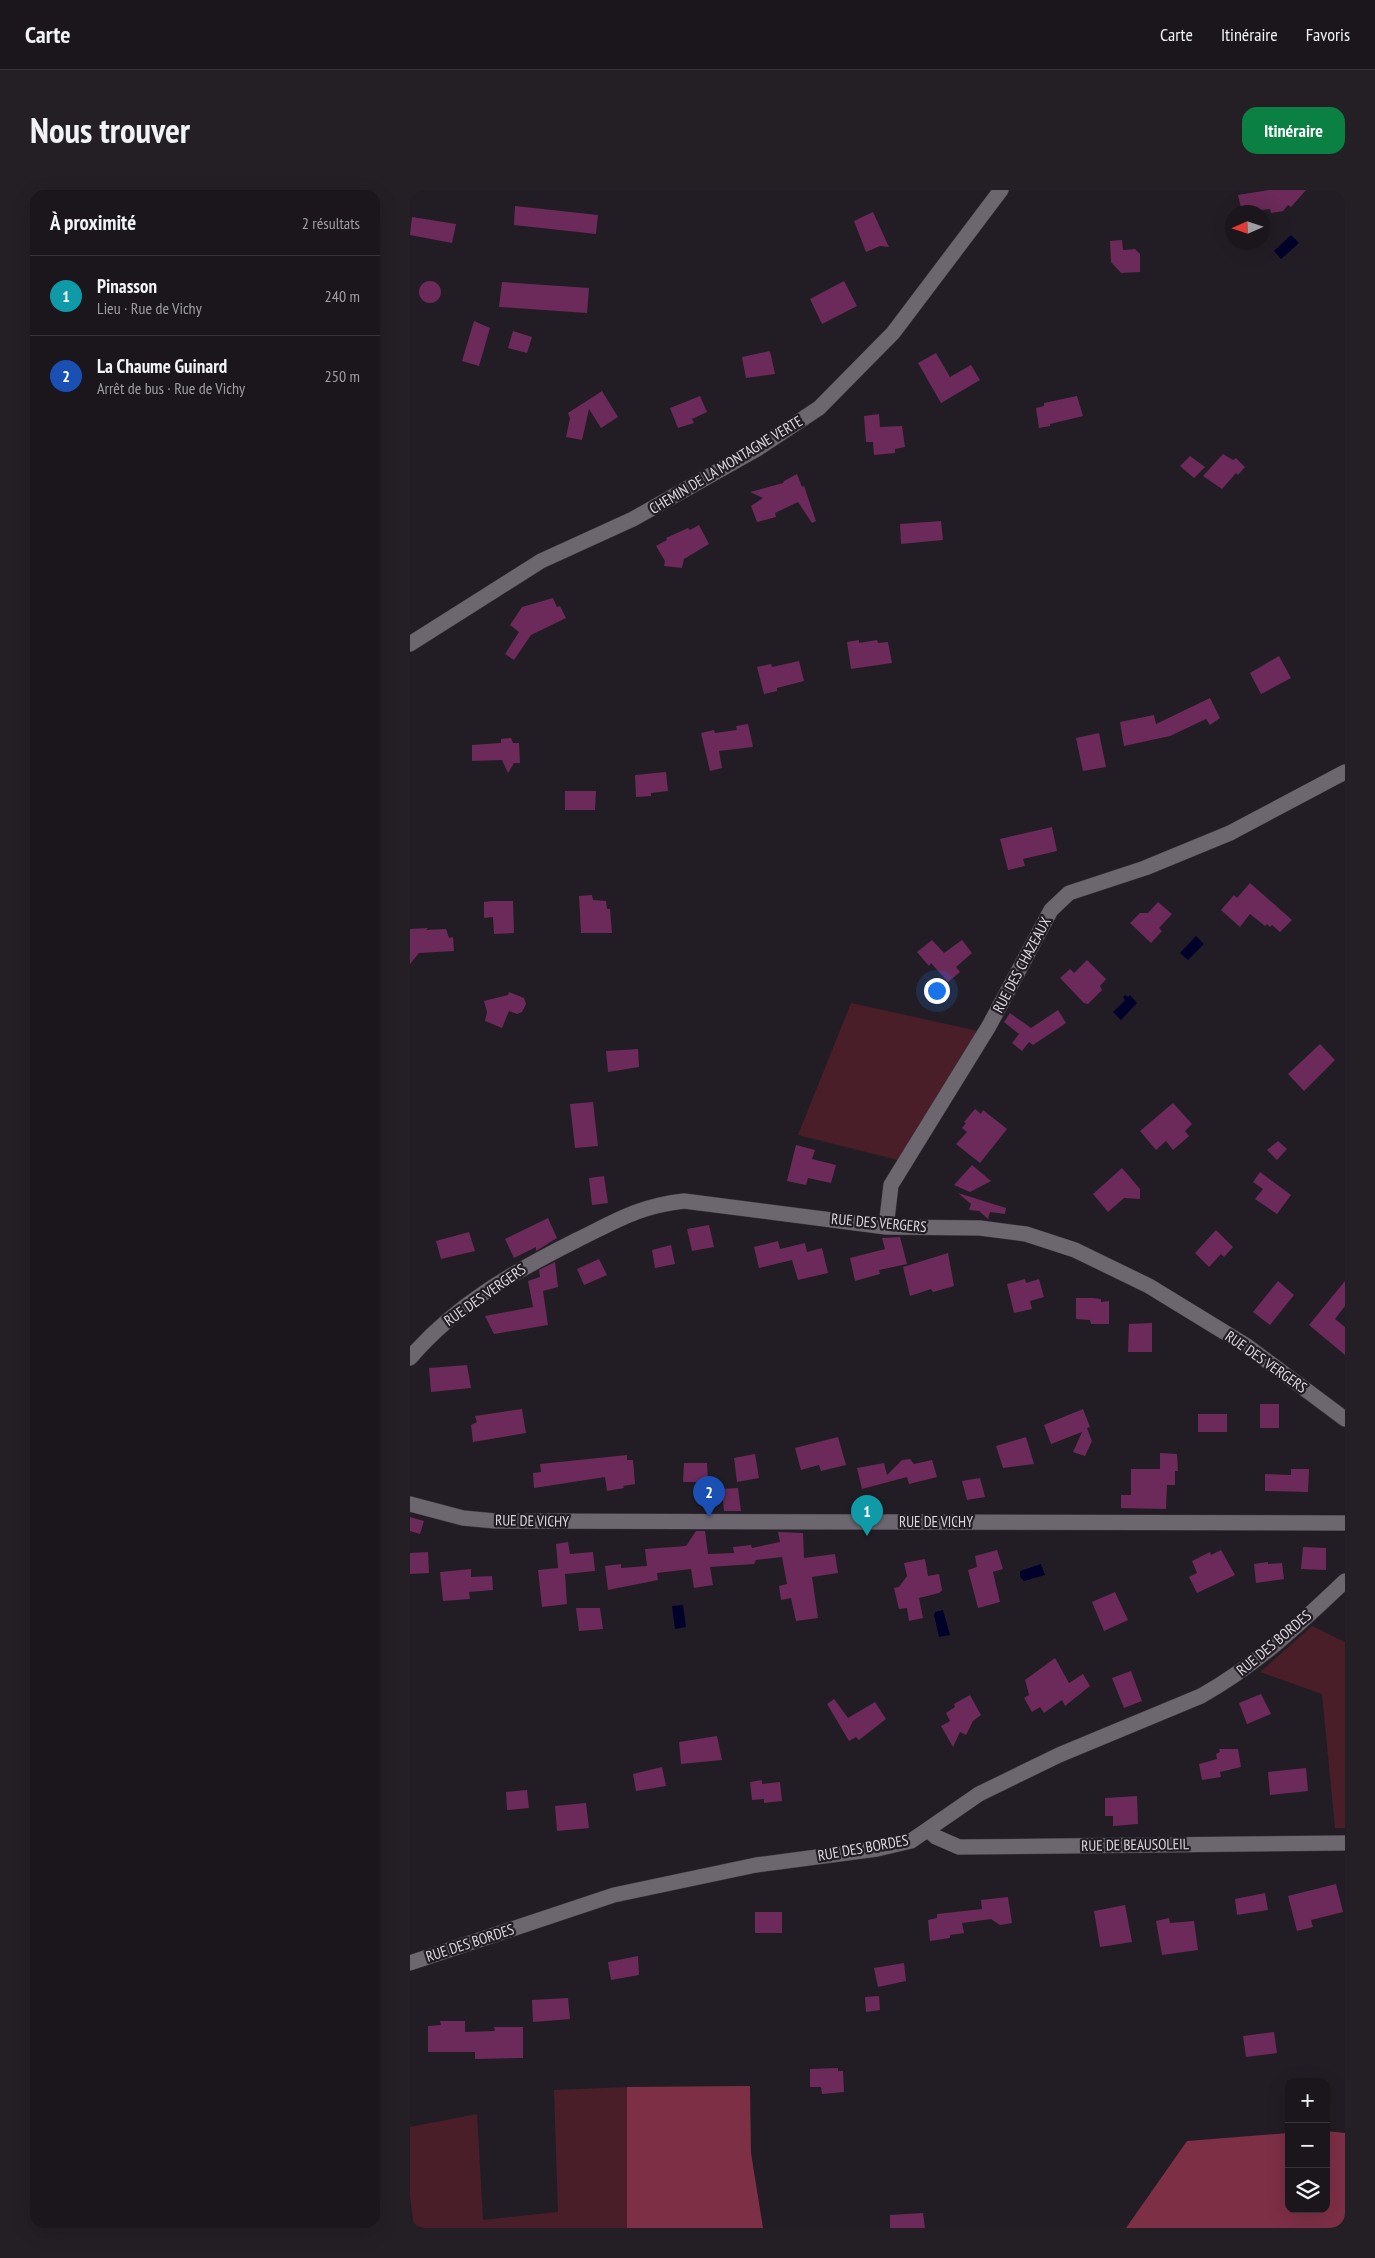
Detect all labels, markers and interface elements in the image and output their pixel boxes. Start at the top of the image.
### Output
text: Carte [25,19,71,50]
text: Carte [1160,23,1193,46]
text: Itinéraire [1221,23,1278,46]
text: Favoris [1306,23,1350,46]
text: Nous trouver [30,107,190,153]
button: Itinéraire [1242,107,1345,154]
north arrow [1225,205,1270,250]
text: À proximité [50,209,136,236]
text: 2 résultats [302,213,360,233]
text: Pinasson [97,274,157,298]
text: 1 [62,286,70,306]
text: 240 m [325,286,360,306]
text: Lieu · Rue de Vichy [97,298,202,318]
text: La Chaume Guinard [97,354,227,378]
text: 2 [62,366,70,386]
text: 250 m [325,366,360,386]
text: Arrêt de bus · Rue de Vichy [97,378,245,398]
street label: CHEMIN DE LA MONTAGNE VERTE [646,411,806,518]
street label: RUE DES CHAZEAUX [988,913,1055,1016]
your location [924,978,950,1004]
street label: RUE DES VERGERS [831,1209,928,1236]
street label: RUE DES VERGERS [440,1259,529,1330]
street label: RUE DES VERGERS [1222,1326,1311,1397]
pin: 2 [693,1476,725,1517]
pin: 1 [851,1495,883,1536]
street label: RUE DE VICHY [495,1510,569,1531]
street label: RUE DE VICHY [899,1512,973,1531]
street label: RUE DES BORDES [1232,1606,1315,1679]
street label: RUE DES BORDES [816,1830,910,1865]
street label: RUE DE BEAUSOLEIL [1081,1834,1190,1855]
street label: RUE DES BORDES [423,1919,516,1966]
map controls [1285,2078,1330,2213]
button: + [1285,2078,1330,2123]
button: − [1285,2123,1330,2168]
button: layers [1285,2168,1330,2213]

